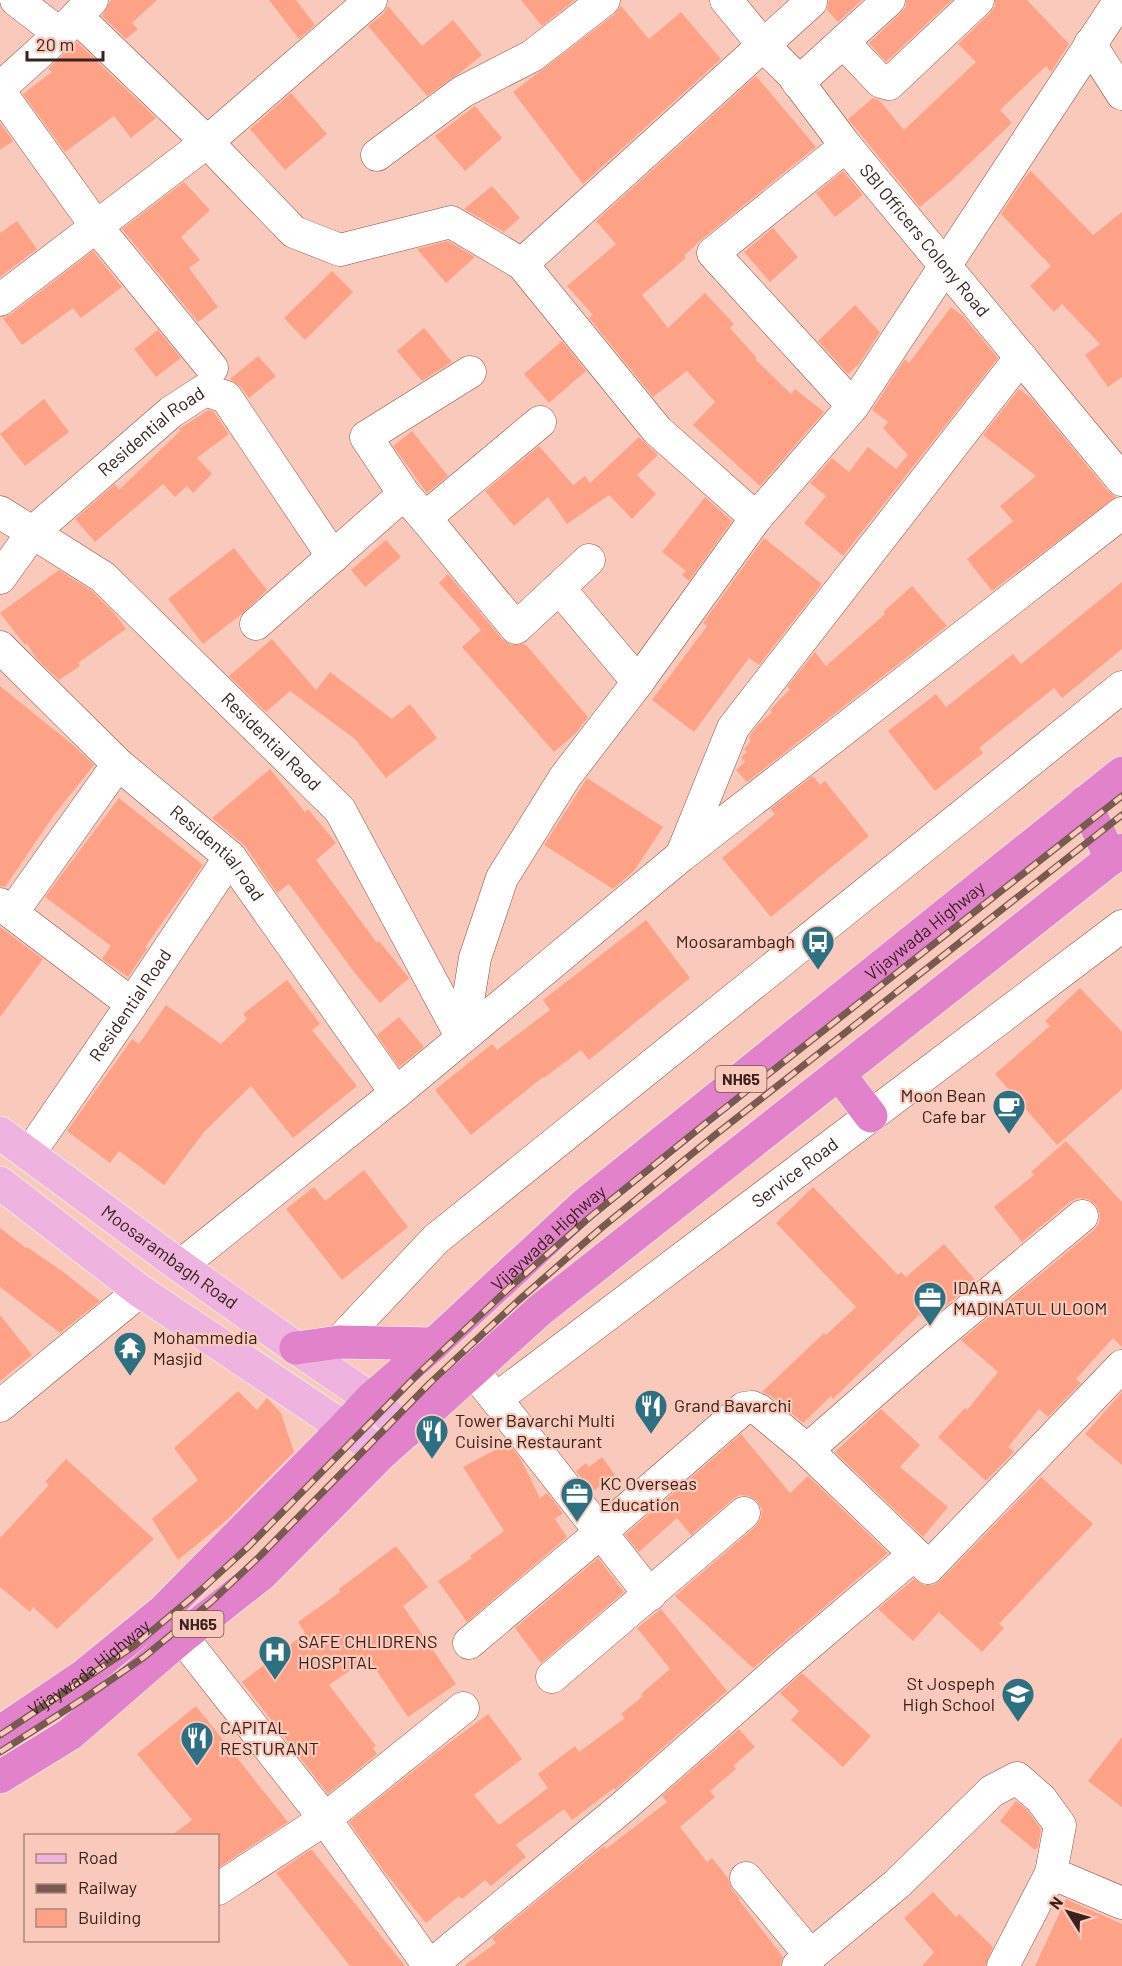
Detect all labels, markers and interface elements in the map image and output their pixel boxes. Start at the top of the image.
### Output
scale bar [27,24,104,62]
text: 20 m [36,33,74,55]
street label: SBI Officers Colony Road [855,159,995,321]
street label: Residential Road [93,381,208,480]
street label: Residential Raod [217,687,326,795]
street label: Residential road [166,800,269,905]
street label: Vijaywada Highway [860,875,989,985]
bus stop icon: Moosarambagh [800,924,836,971]
place label: Moosarambagh [676,930,795,952]
street label: Residential Road [84,945,175,1065]
road number: NH65 [716,1066,766,1092]
place label: Moon Bean Cafe bar [901,1084,986,1127]
cafe icon: Moon Bean Cafe bar [991,1088,1027,1135]
street label: Service Road [747,1133,842,1212]
street label: Vijaywada Highway [486,1180,610,1295]
street label: Moosarambagh Road [97,1200,242,1313]
place label: IDARA MADINATUL ULOOM [953,1276,1107,1319]
office icon: IDARA MADINATUL ULOOM [912,1280,948,1327]
place label: Mohammedia Masjid [153,1326,257,1369]
temple icon: Mohammedia Masjid [112,1330,148,1377]
restaurant icon: Grand Bavarchi [633,1388,669,1435]
place label: Grand Bavarchi [674,1394,792,1416]
place label: Tower Bavarchi Multi Cuisine Restaurant [455,1409,615,1452]
restaurant icon: Tower Bavarchi Multi Cuisine Restaurant [414,1413,450,1460]
place label: KC Overseas Education [600,1472,697,1515]
office icon: KC Overseas Education [559,1476,595,1523]
road number: NH65 [172,1611,224,1637]
street label: Vijaywada Highway [23,1614,154,1720]
place label: SAFE CHLIDRENS HOSPITAL [298,1630,437,1673]
hospital icon: SAFE CHLIDRENS HOSPITAL [257,1634,293,1681]
place label: St Jospeph High School [902,1672,995,1715]
school or university icon: St Jospeph High School [1000,1676,1036,1723]
place label: CAPITAL RESTURANT [220,1716,319,1759]
restaurant icon: CAPITAL RESTURANT [179,1720,215,1767]
legend [24,1834,219,1942]
text: Road [78,1846,118,1868]
text: Railway [78,1876,137,1898]
north arrow [1038,1882,1098,1942]
text: N [1045,1893,1066,1913]
text: Building [78,1906,141,1928]

